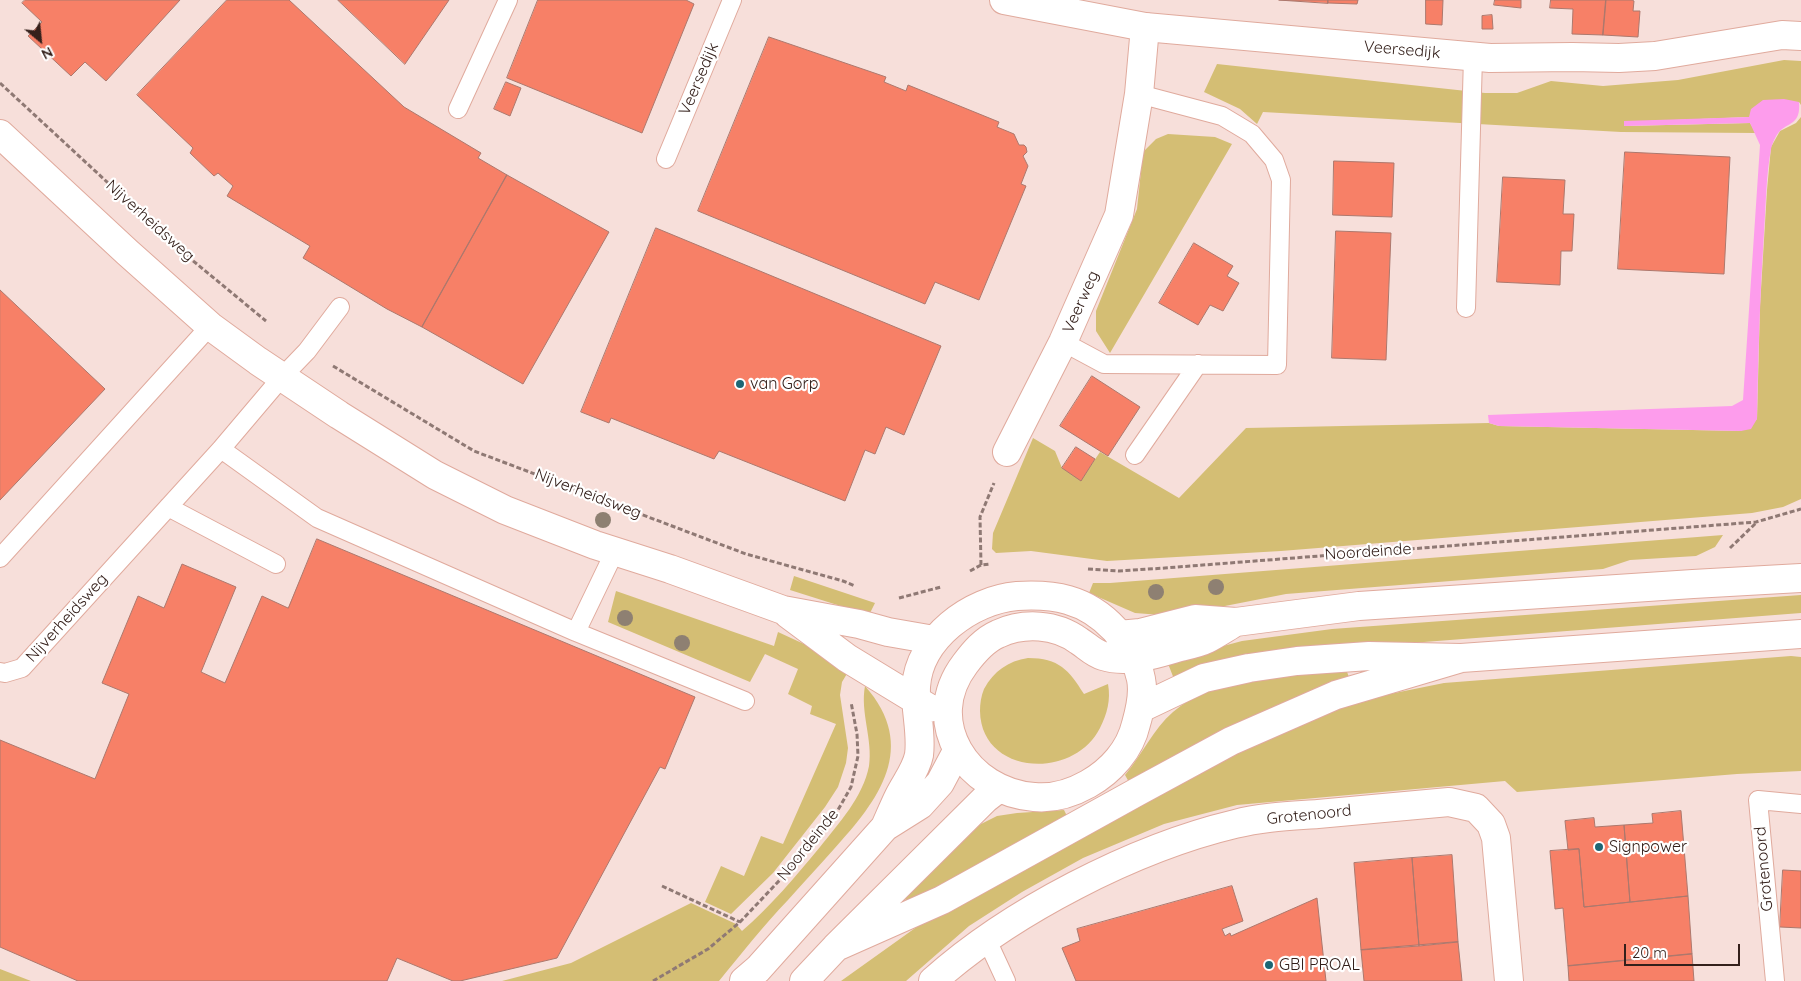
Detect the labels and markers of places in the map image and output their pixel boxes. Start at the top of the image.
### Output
place label: van Gorp [750,374,818,394]
marker: van Gorp [734,378,746,390]
place label: Signpower [1609,837,1687,857]
marker: Signpower [1593,841,1605,853]
place label: GBI PROAL [1279,955,1360,975]
marker: GBI PROAL [1263,959,1275,971]

